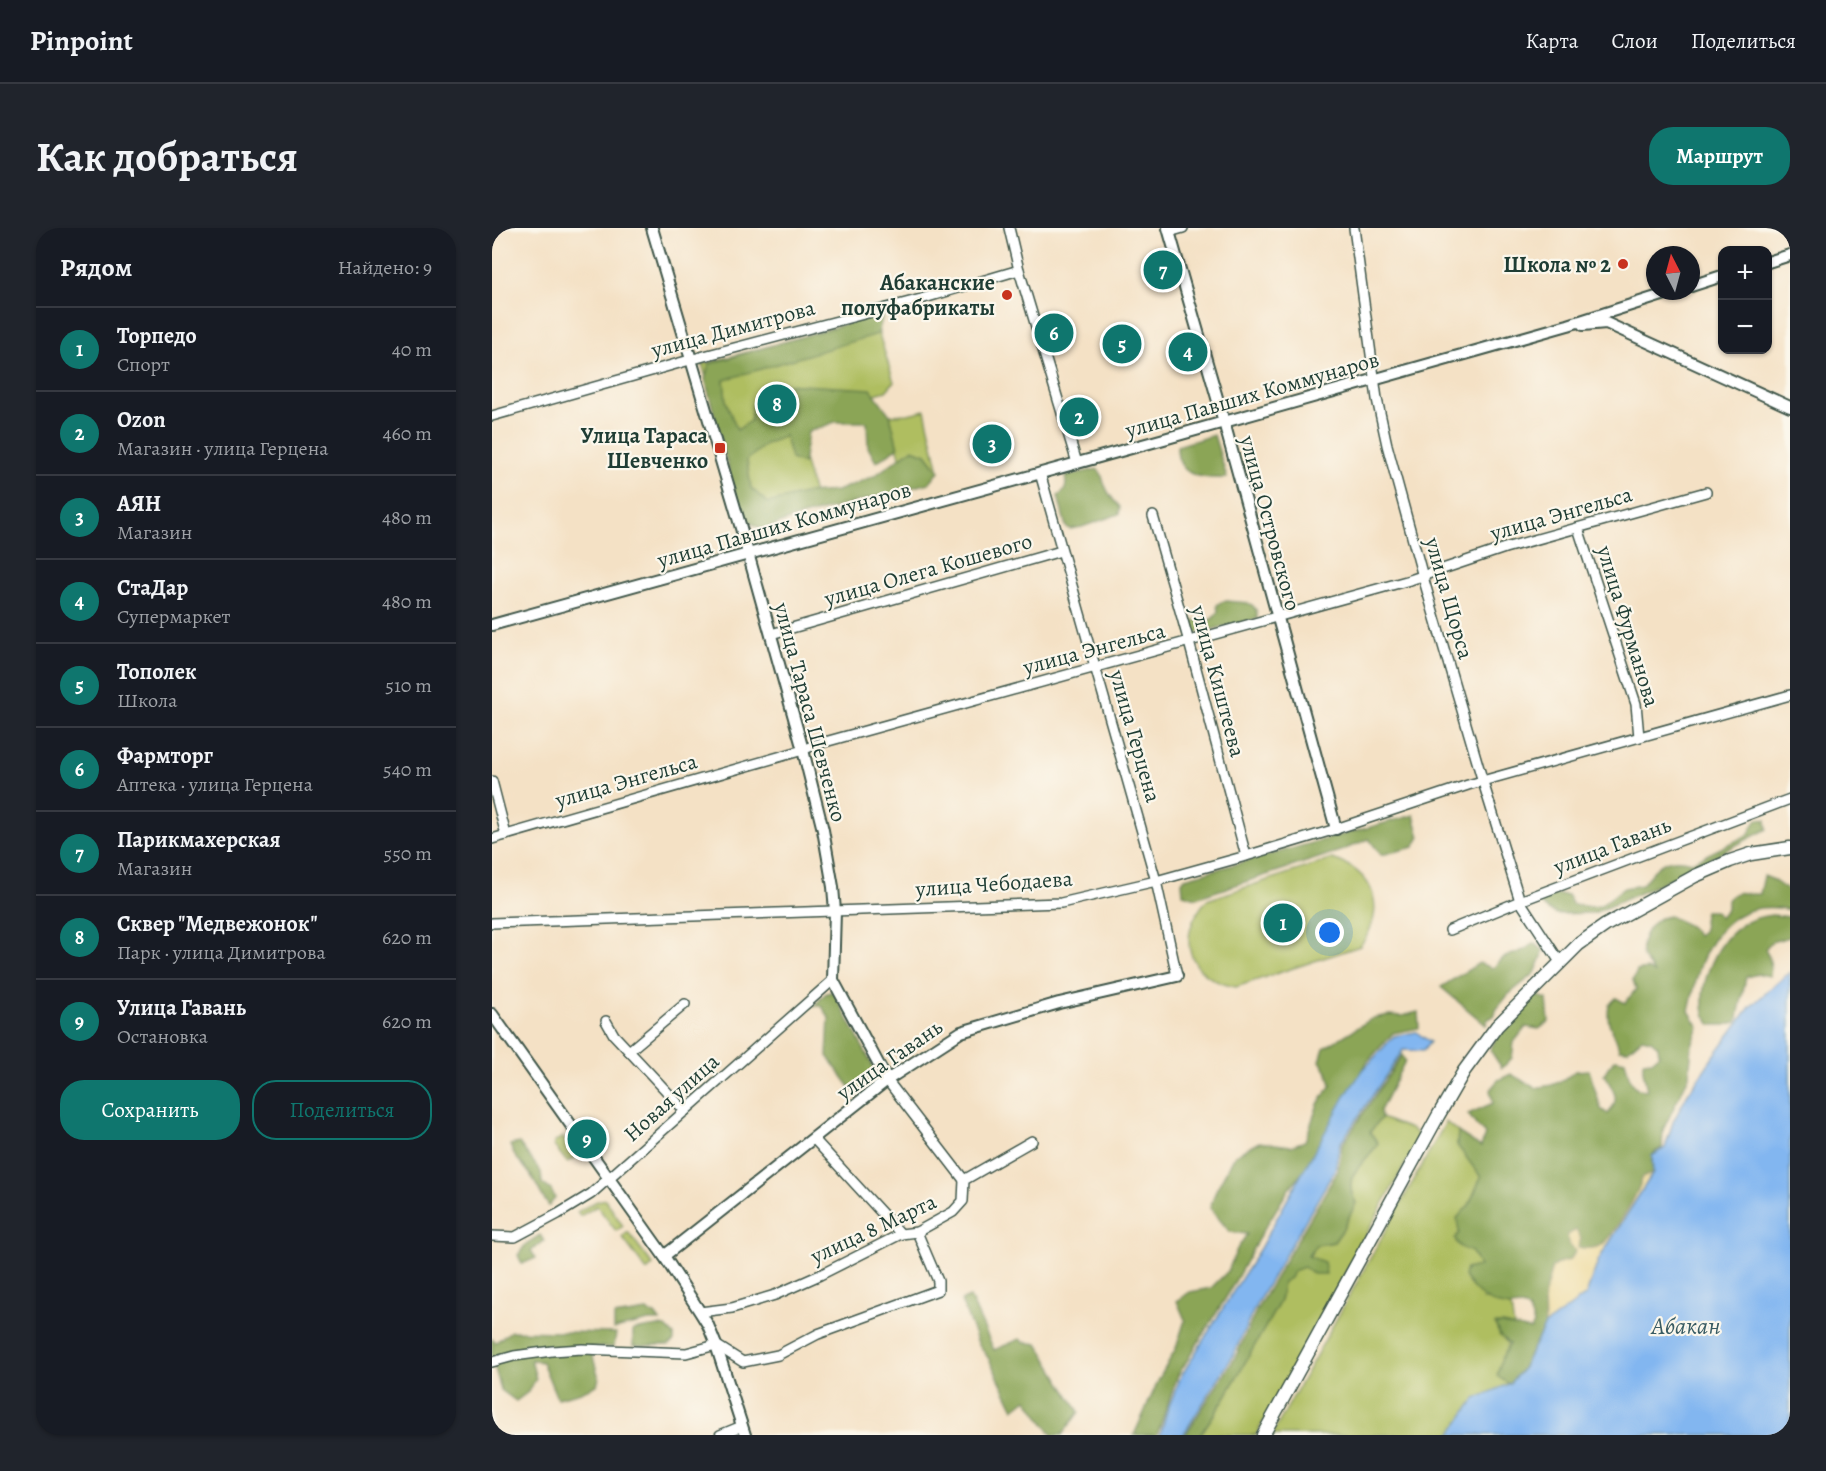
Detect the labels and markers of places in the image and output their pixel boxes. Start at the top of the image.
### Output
pin: 7 [1144,248,1182,292]
place label: Школа № 2 [1503,250,1611,280]
marker: Школа № 2 [1616,257,1630,271]
place label: Абаканские полуфабрикаты [841,268,995,323]
marker: Абаканские полуфабрикаты [1000,288,1014,302]
pin: 6 [1034,310,1074,356]
pin: 5 [1102,322,1142,366]
pin: 4 [1168,330,1208,374]
pin: 8 [758,382,796,426]
pin: 2 [1060,394,1098,440]
place label: Улица Тараса Шевченко [581,421,709,476]
pin: 3 [972,422,1012,466]
marker: Улица Тараса Шевченко [713,441,727,455]
pin: 1 [1264,900,1302,946]
pin: 9 [568,1116,607,1162]

